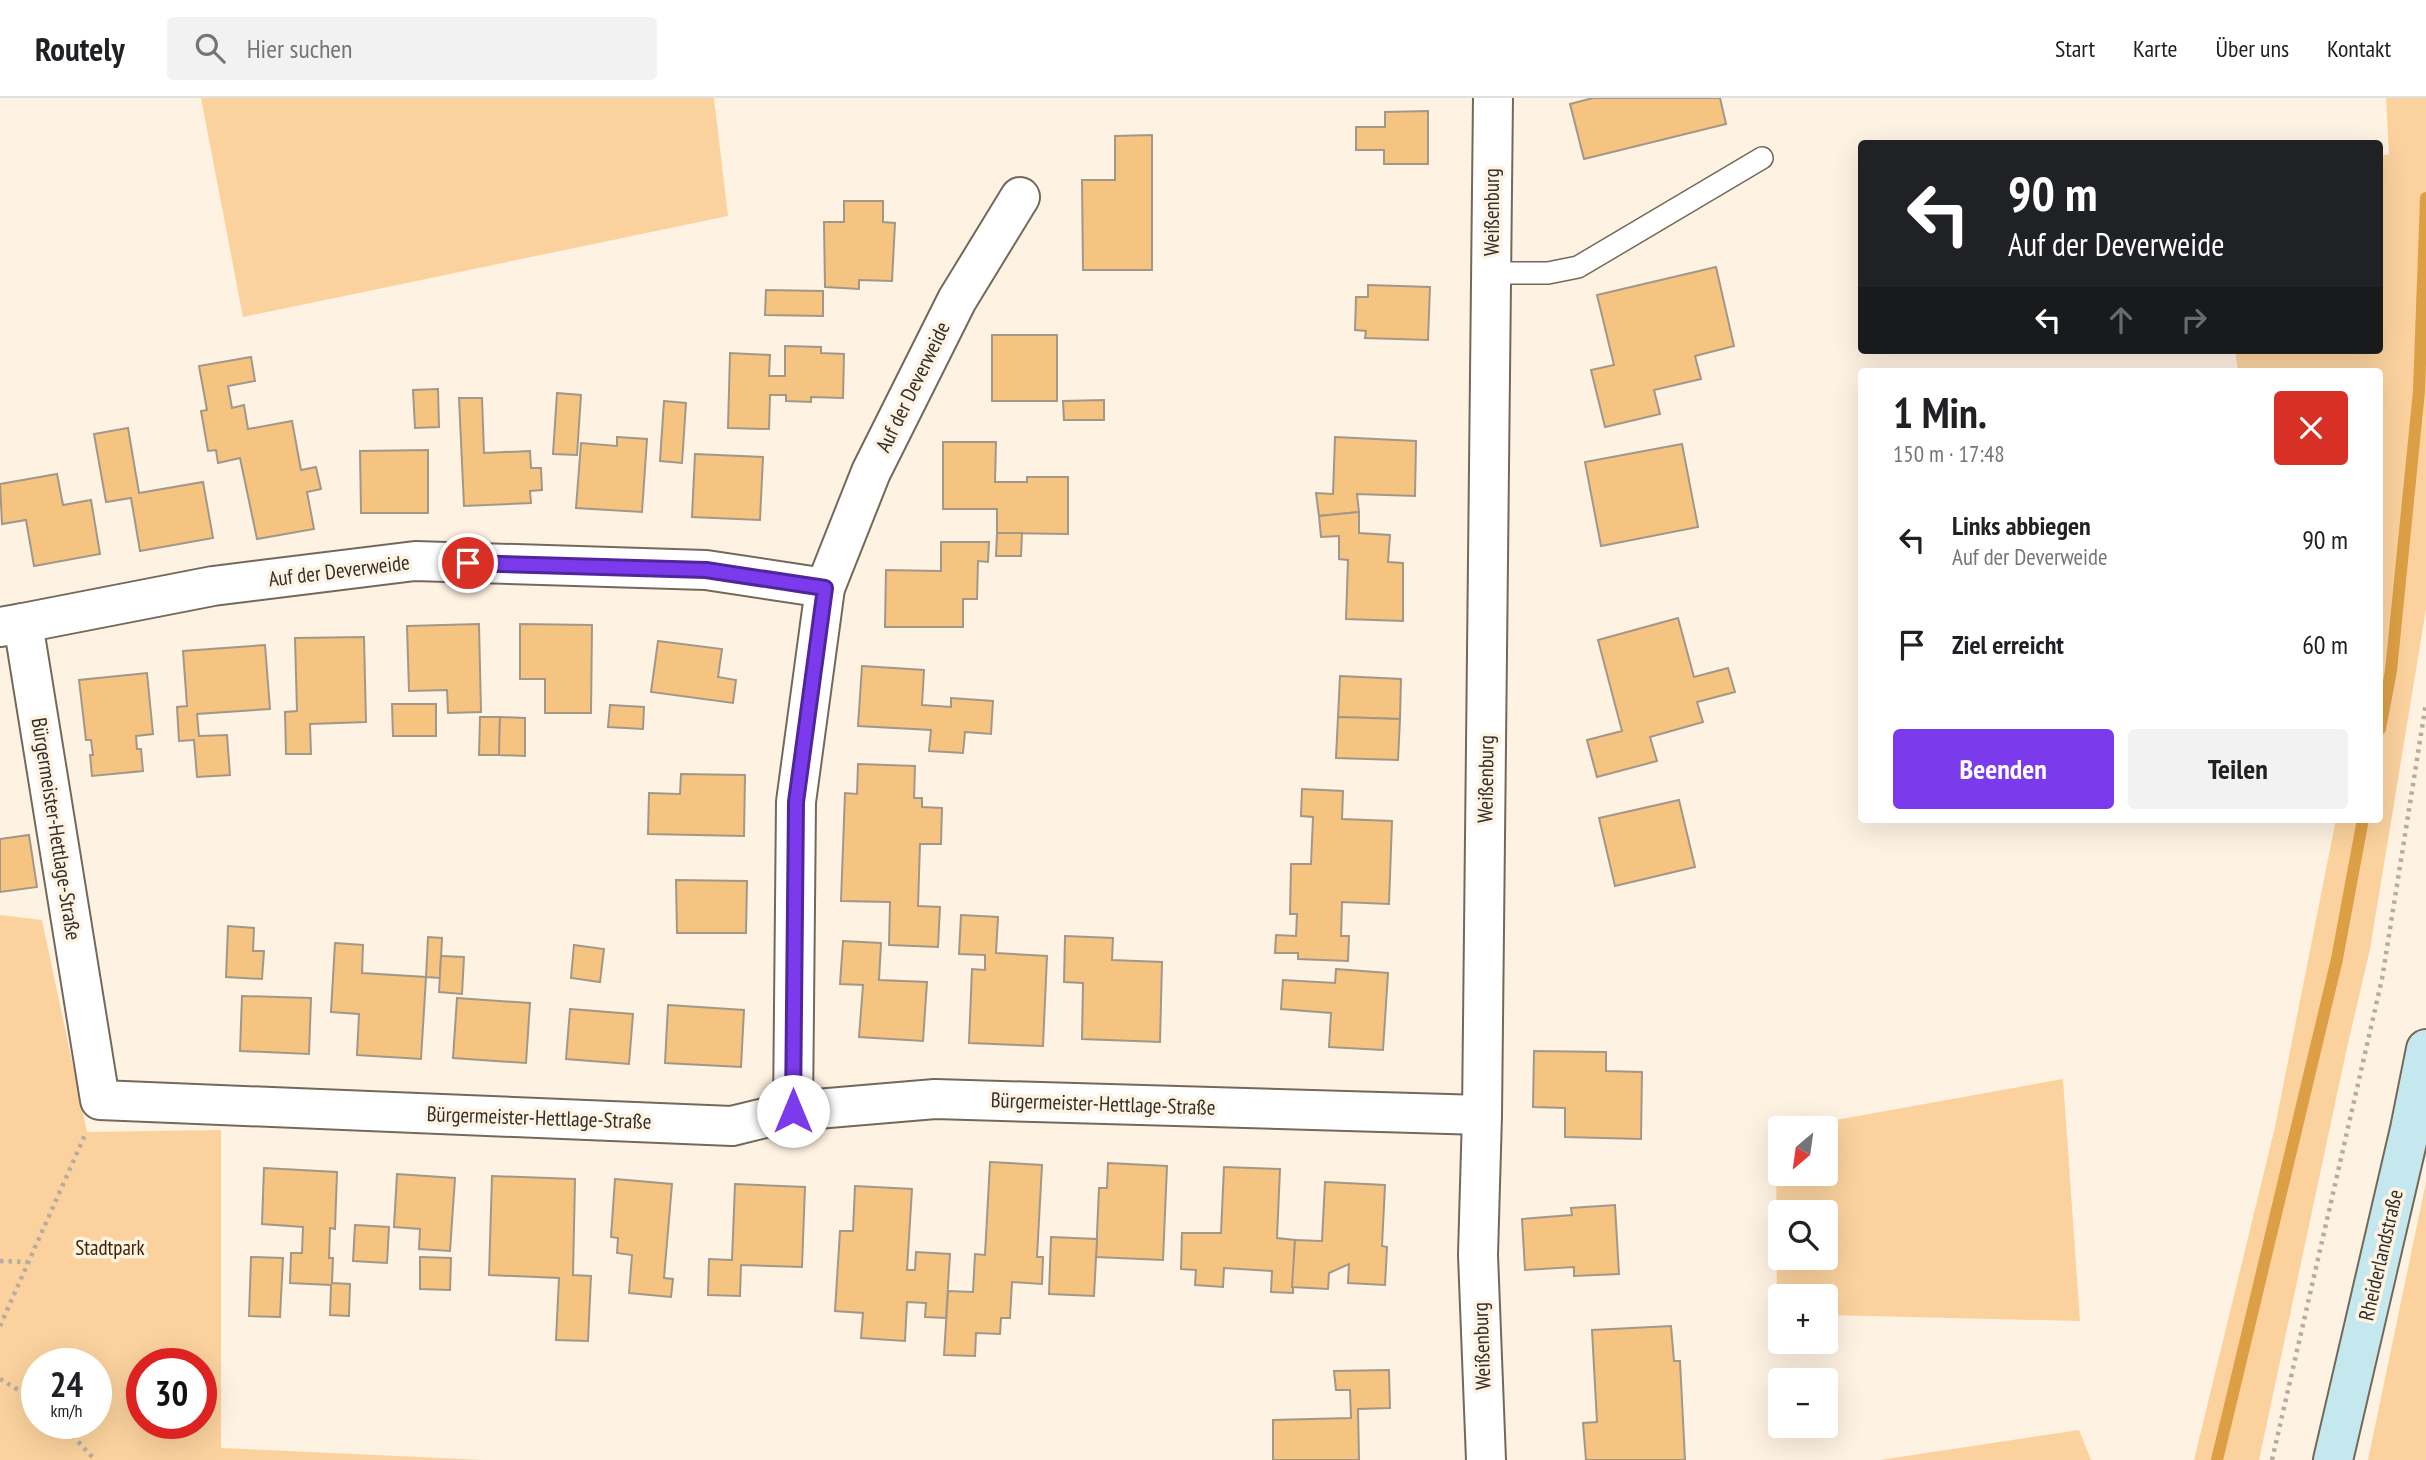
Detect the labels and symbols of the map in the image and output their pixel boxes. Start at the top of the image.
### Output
street label: Weißenburg [1478,168,1505,256]
street label: Auf der Deverweide [869,317,956,457]
pin [438,533,498,593]
street label: Auf der Deverweide [267,548,411,593]
street label: Bürgermeister-Hettlage-Straße [26,716,87,942]
street label: Weißenburg [1471,735,1500,823]
position arrow [756,1074,830,1148]
street label: Bürgermeister-Hettlage-Straße [990,1086,1216,1121]
street label: Bürgermeister-Hettlage-Straße [426,1100,652,1135]
north arrow [1768,1116,1838,1186]
street label: Rheiderlandstraße [2352,1187,2409,1323]
park label: Stadtpark [75,1234,145,1261]
street label: Weißenburg [1466,1302,1497,1390]
speed limit sign: 30 [126,1348,217,1439]

